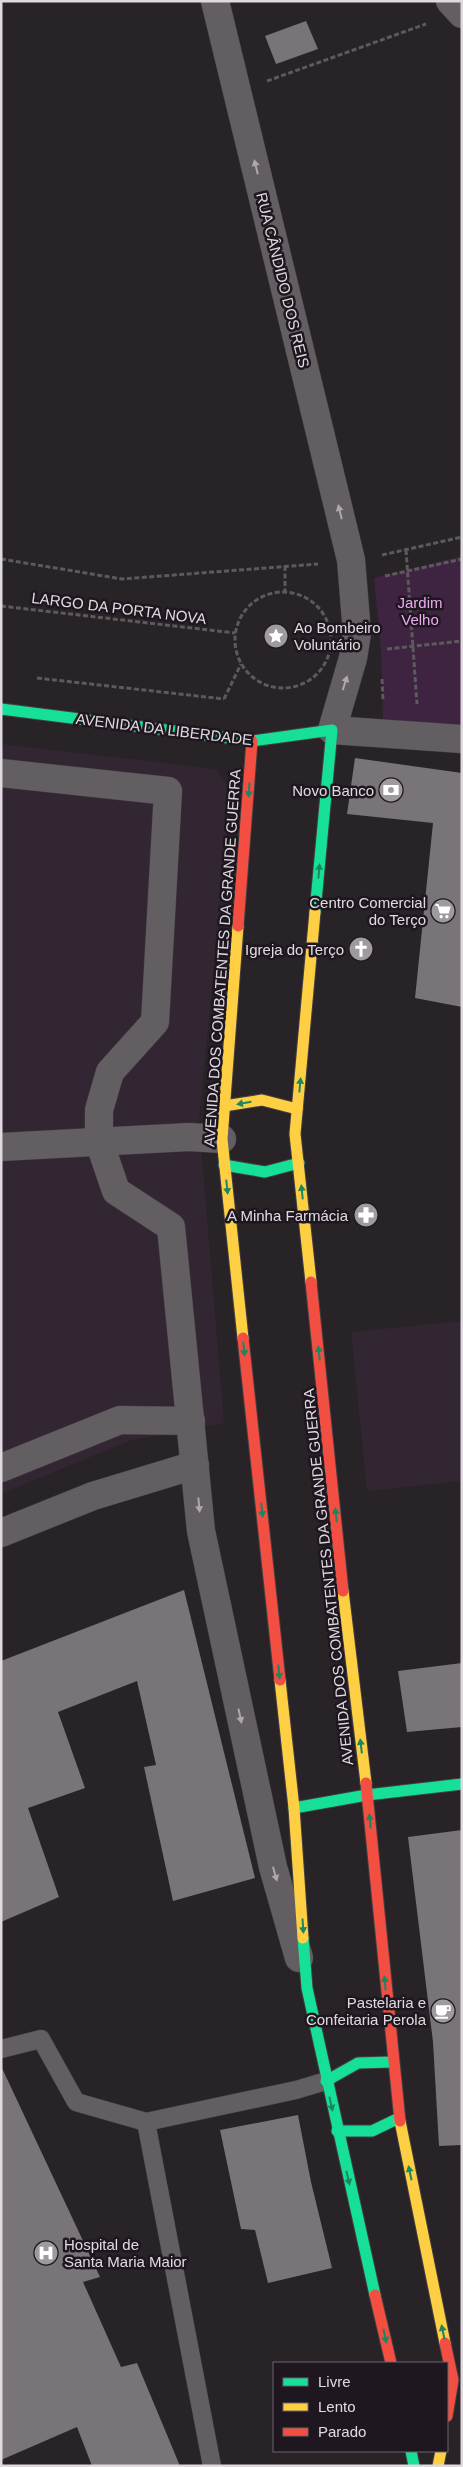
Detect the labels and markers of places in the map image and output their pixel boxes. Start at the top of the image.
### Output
place label: Ao Bombeiro Voluntário [294,619,381,653]
place icon: Ao Bombeiro Voluntário [263,623,289,649]
bank icon: Novo Banco [378,777,404,803]
place label: Novo Banco [292,782,374,799]
place label: Centro Comercial do Terço [309,894,426,928]
supermarket icon: Centro Comercial do Terço [430,898,456,924]
church icon: Igreja do Terço [348,936,374,962]
place label: Igreja do Terço [245,941,344,958]
pharmacy icon: A Minha Farmácia [353,1202,379,1228]
place label: A Minha Farmácia [227,1207,349,1224]
place label: Pastelaria e Confeitaria Perola [306,1994,427,2028]
cafe icon: Pastelaria e Confeitaria Perola [430,1998,456,2024]
place label: Hospital de Santa Maria Maior [64,2236,187,2270]
hospital icon: Hospital de Santa Maria Maior [33,2240,59,2266]

